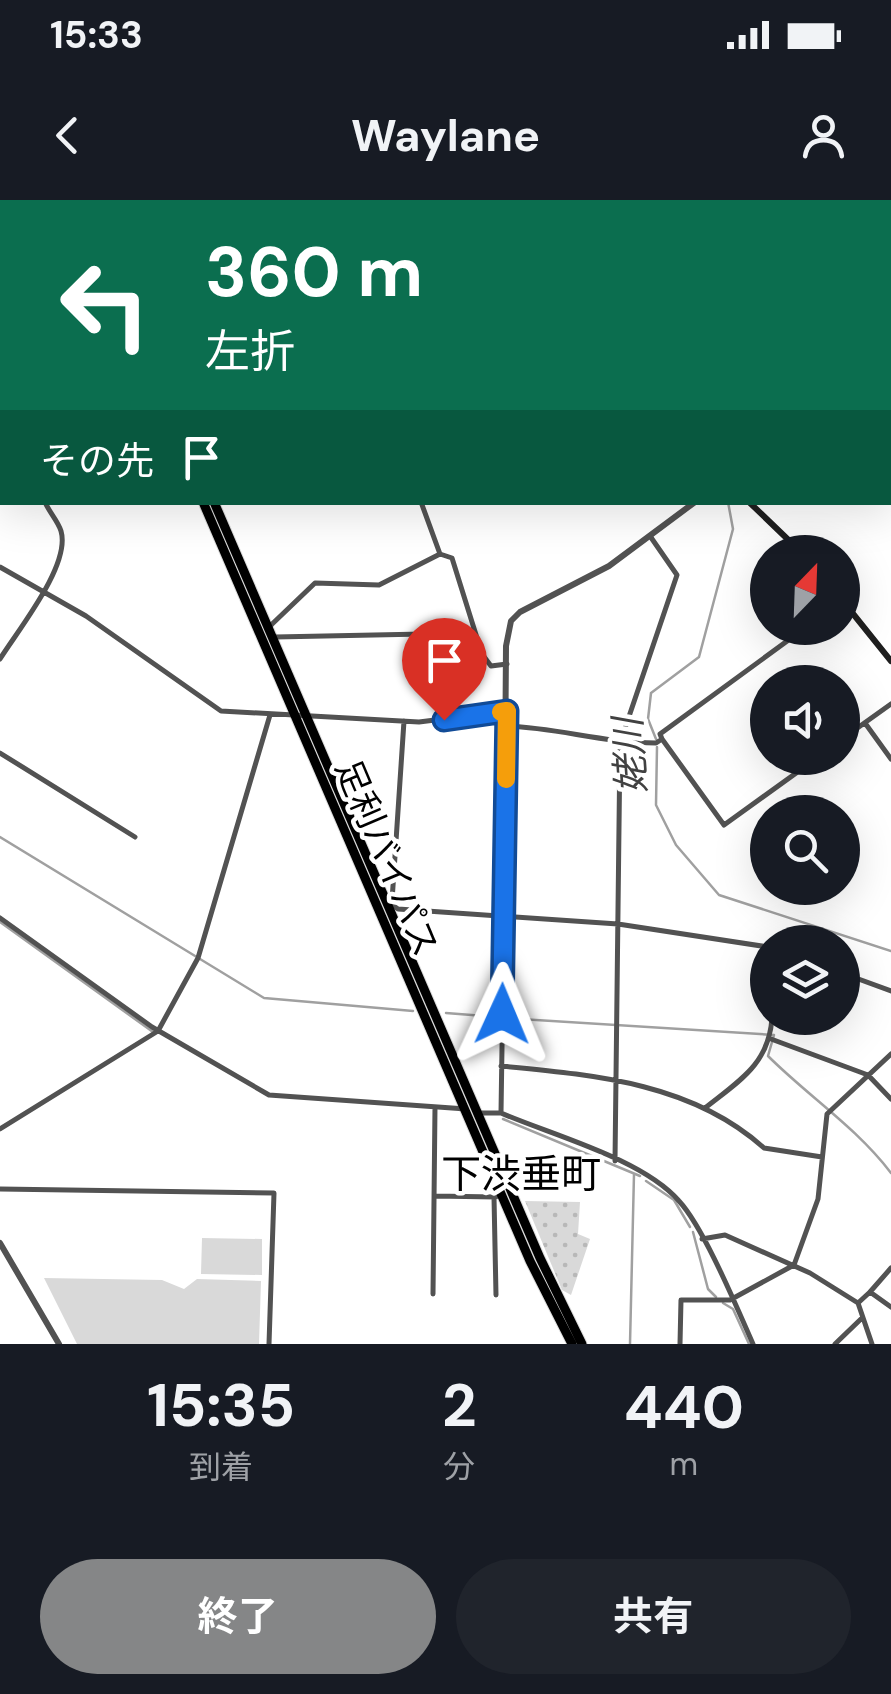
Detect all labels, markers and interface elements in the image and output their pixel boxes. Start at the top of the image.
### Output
text: 15:33 [50,10,143,60]
text: Waylane [351,106,540,165]
icon: back [40,108,95,163]
icon: person [796,108,851,163]
text: 360 m [205,227,423,318]
icon: left [40,240,170,370]
text: 左折 [205,322,295,381]
icon: arrive [174,430,229,485]
text: その先 [40,436,154,486]
north arrow [750,535,860,645]
map controls [750,535,860,1035]
pin [402,618,487,721]
icon: arrive [417,633,472,688]
button: sound [750,665,860,775]
water label: 姥川 [602,712,658,796]
street label: 足利バイパス [325,753,449,963]
button: search [750,795,860,905]
button: layers [750,925,860,1035]
position arrow [450,962,554,1066]
district label: 下渋垂町 [441,1148,601,1200]
text: 15:35 [147,1366,295,1445]
text: 2 [442,1366,477,1445]
text: 440 [624,1368,744,1447]
text: m [670,1443,698,1485]
text: 到着 [189,1446,253,1488]
text: 分 [443,1446,475,1488]
button: 終了 [40,1559,436,1674]
button: 共有 [456,1559,851,1674]

